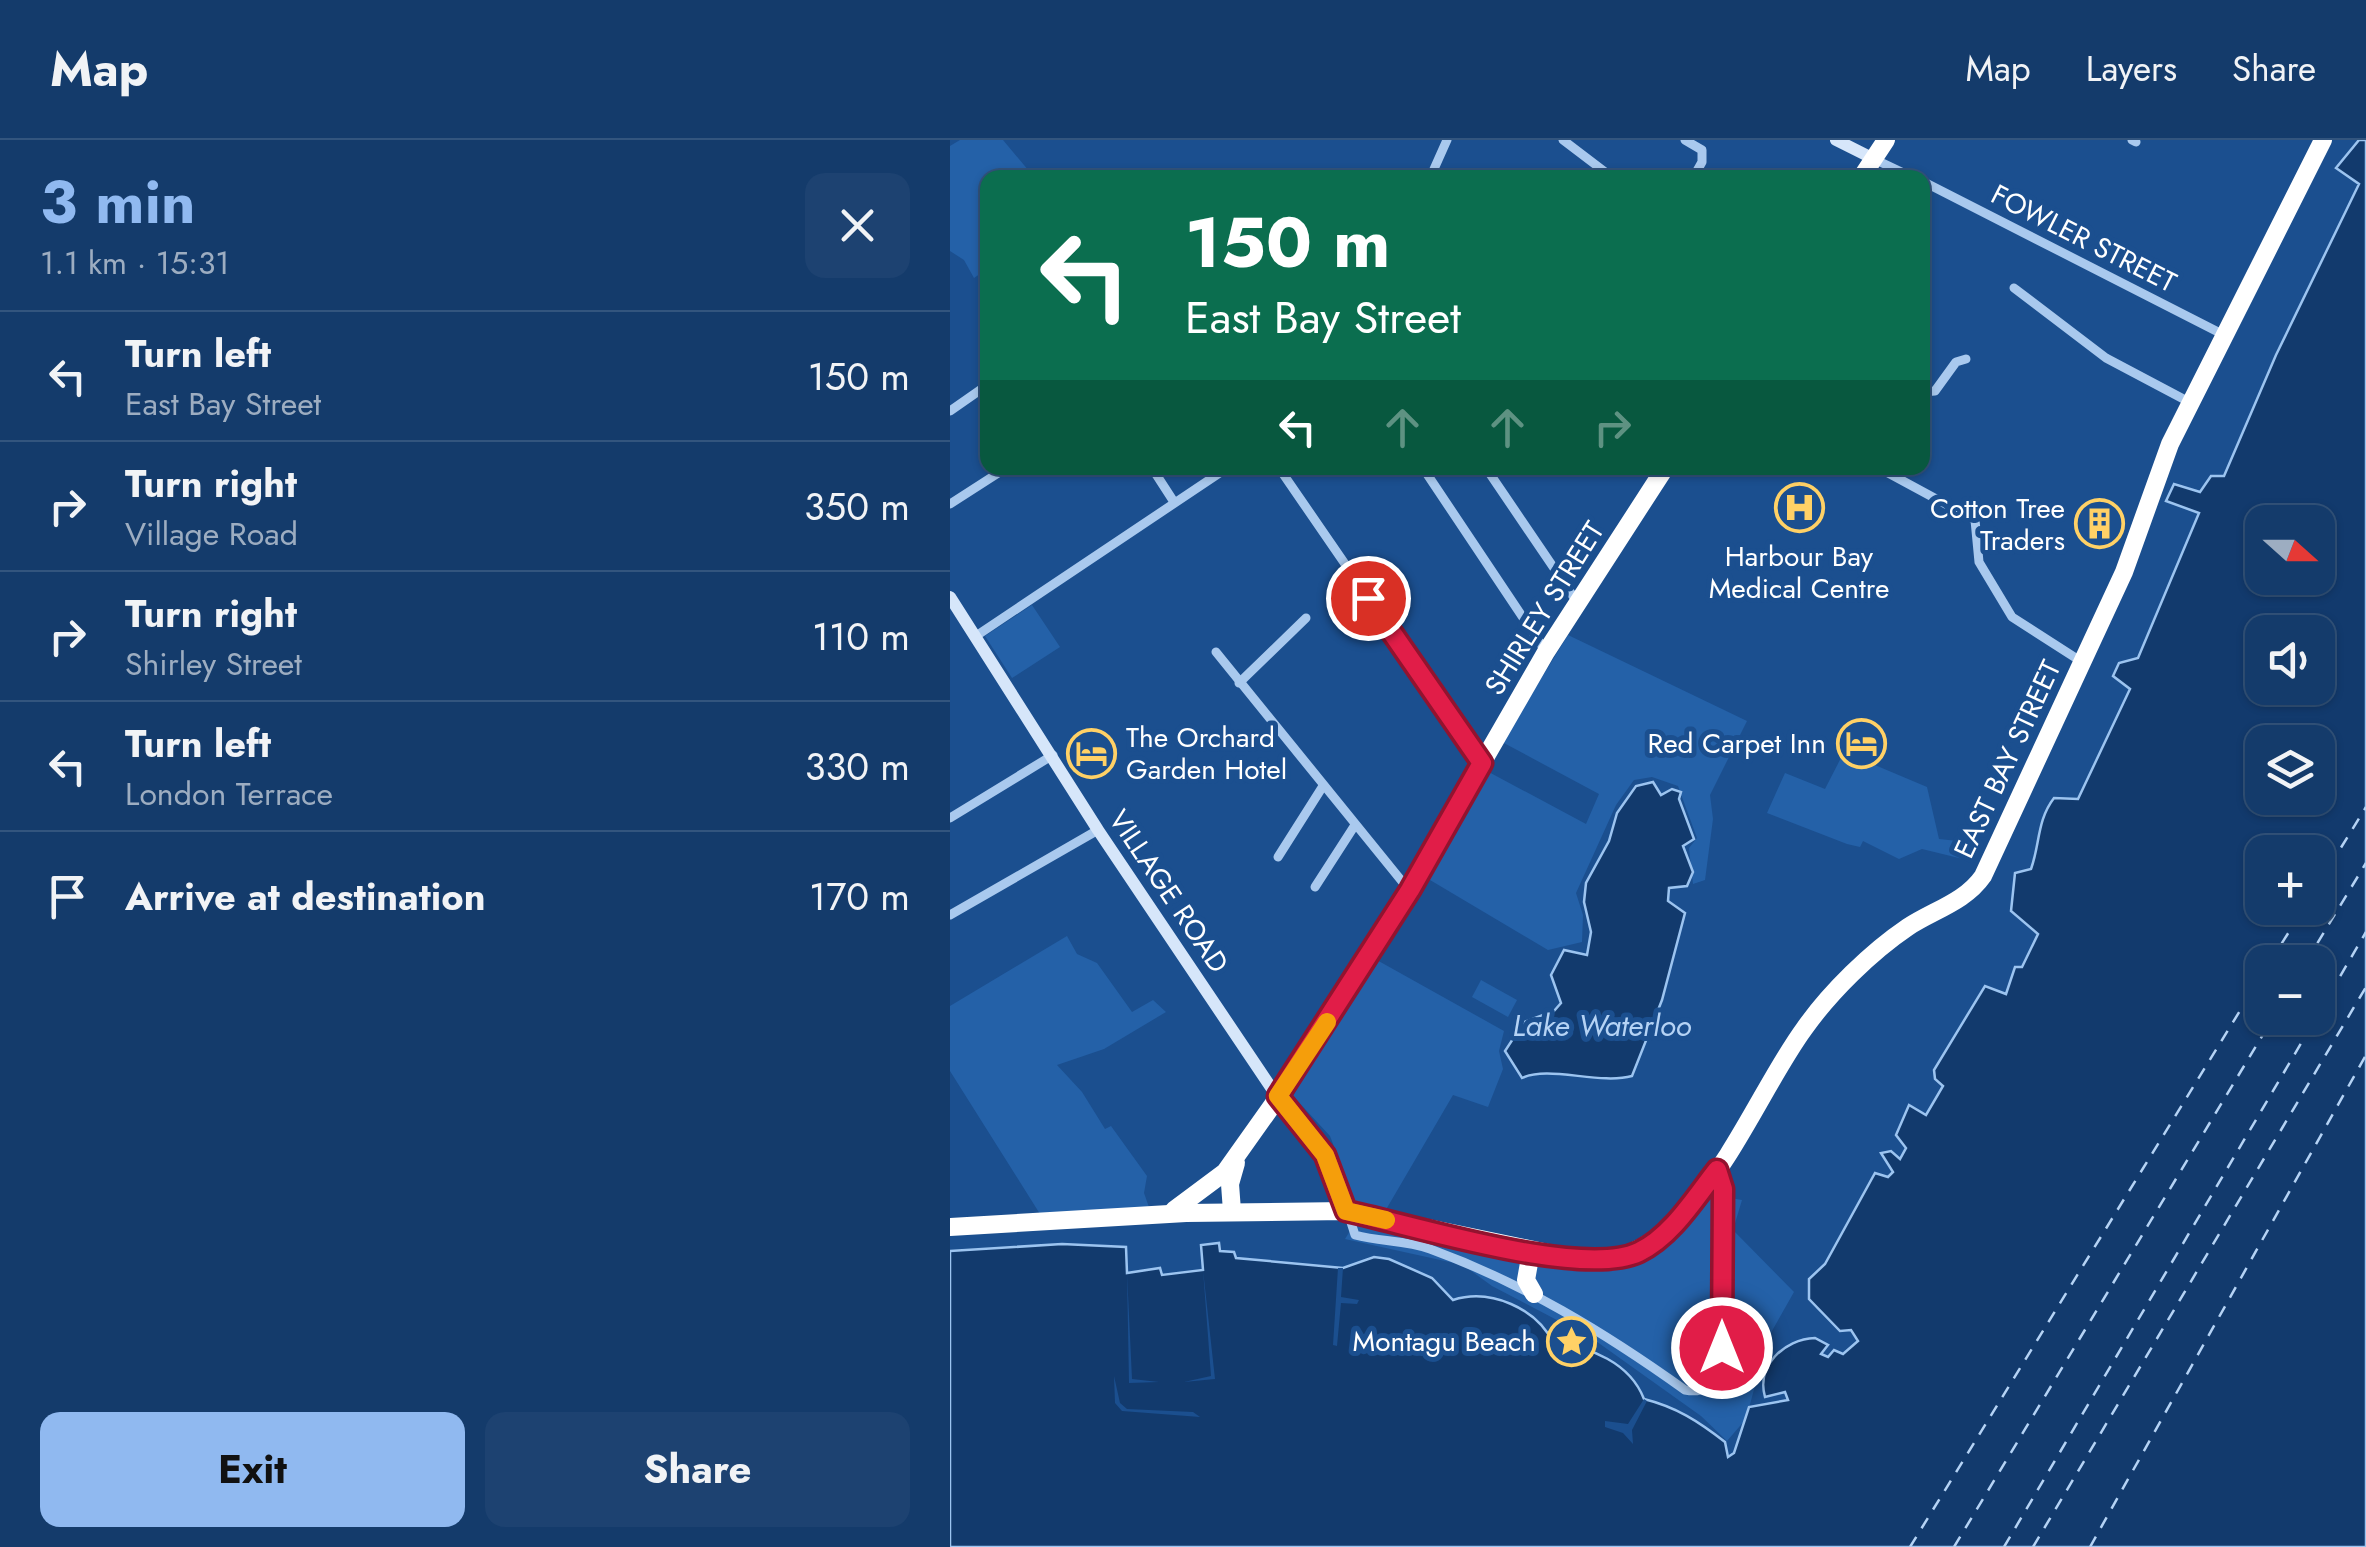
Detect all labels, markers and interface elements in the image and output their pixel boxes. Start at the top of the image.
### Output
text: Map [50,35,148,104]
text: Map [1966,44,2031,94]
text: Layers [2086,44,2177,94]
text: Share [2232,44,2316,94]
text: 3 min [40,159,196,246]
button: close [805,173,910,278]
street label: FOWLER STREET [1984,174,2183,303]
text: 150 m [1185,192,1391,293]
icon: left [1020,210,1150,340]
text: 1.1 km · 15:31 [40,240,230,286]
text: East Bay Street [1185,285,1461,350]
text: Turn left [125,326,271,381]
icon: left [40,349,95,404]
text: 150 m [808,349,910,404]
text: East Bay Street [125,381,321,427]
icon: left [1270,400,1325,455]
icon: ahead [1375,400,1430,455]
icon: ahead [1480,400,1535,455]
icon: right [1585,400,1640,455]
text: Turn right [125,456,297,511]
icon: right [40,479,95,534]
text: 350 m [804,479,910,534]
hospital icon: Harbour Bay Medical Centre [1773,482,1825,534]
place label: Cotton Tree Traders [1930,488,2065,561]
building icon: Cotton Tree Traders [2074,498,2126,550]
north arrow [2245,505,2335,595]
map controls [2245,505,2335,1035]
text: Village Road [125,511,298,557]
street label: SHIRLEY STREET [1475,513,1614,703]
place label: Harbour Bay Medical Centre [1709,536,1889,609]
pin [1326,556,1411,641]
icon: arrive [1341,571,1396,626]
text: Turn right [125,586,297,641]
icon: right [40,609,95,664]
text: 110 m [812,609,910,664]
button: sound [2245,615,2335,705]
text: Shirley Street [125,641,302,687]
street label: EAST BAY STREET [1944,653,2071,865]
text: Turn left [125,716,271,771]
place label: The Orchard Garden Hotel [1126,717,1287,790]
hotel icon: Red Carpet Inn [1835,717,1887,769]
place label: Red Carpet Inn [1648,723,1826,764]
button: layers [2245,725,2335,815]
hotel icon: The Orchard Garden Hotel [1065,727,1117,779]
icon: left [40,739,95,794]
text: 330 m [805,739,910,794]
text: London Terrace [125,771,333,817]
street label: VILLAGE ROAD [1099,801,1238,981]
button: + [2245,835,2335,925]
icon: arrive [40,869,95,924]
text: Arrive at destination [125,869,486,924]
text: 170 m [809,869,910,924]
button: − [2245,945,2335,1035]
water label: Lake Waterloo [1513,1004,1692,1047]
position arrow [1670,1296,1774,1400]
place icon: Montagu Beach [1545,1315,1597,1367]
place label: Montagu Beach [1352,1321,1536,1362]
button: Exit [40,1412,465,1527]
button: Share [485,1412,910,1527]

